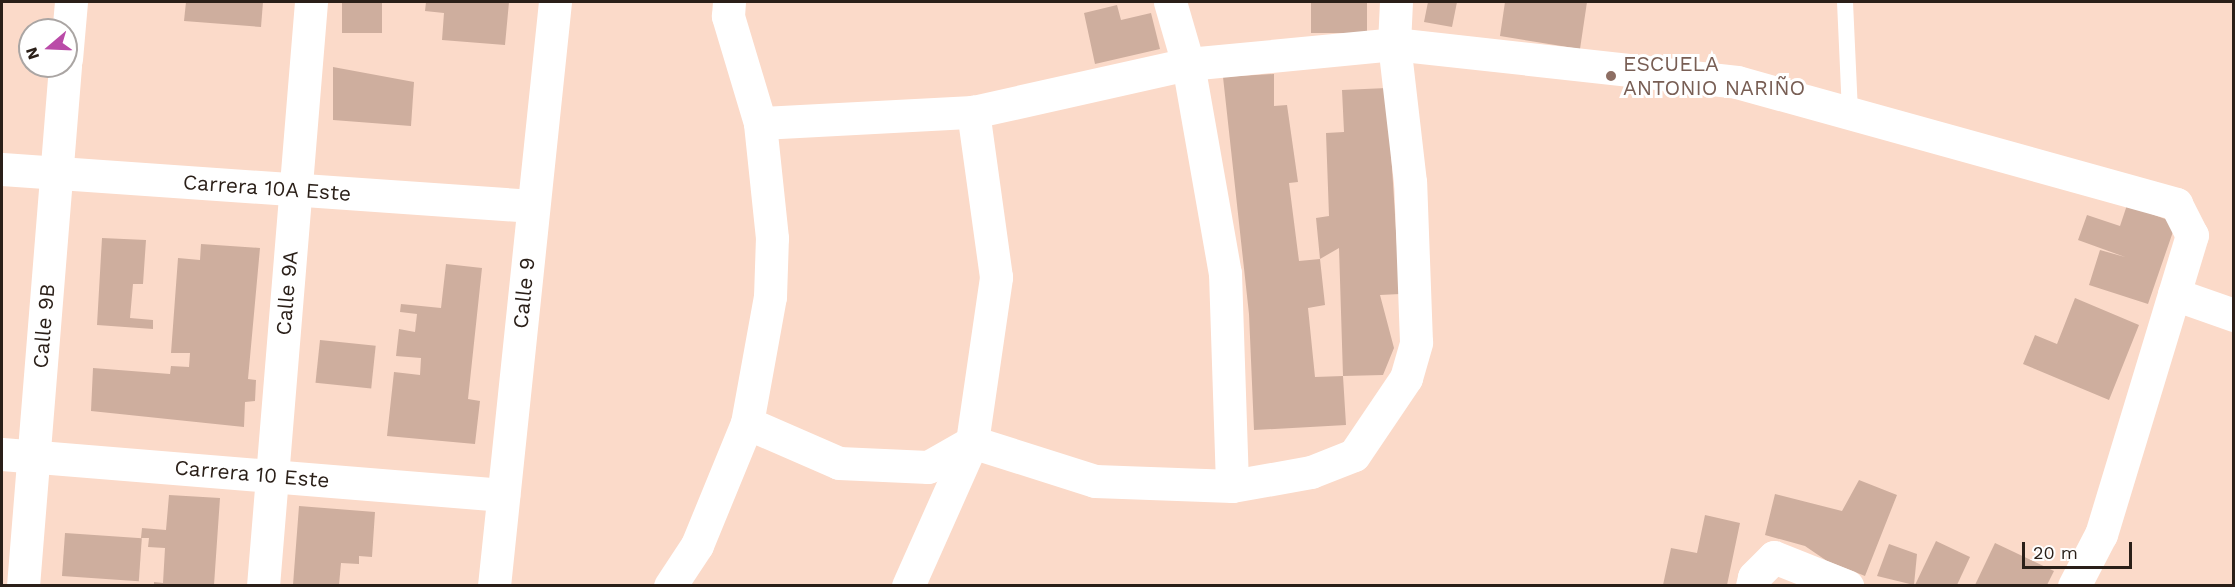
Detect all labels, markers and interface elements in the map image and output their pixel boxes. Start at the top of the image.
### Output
north arrow [18,18,78,78]
text: N [21,45,43,62]
place label: ESCUELA ANTONIO NARIÑO [1623,51,1805,101]
marker: ESCUELA ANTONIO NARIÑO [1604,69,1618,83]
street label: Carrera 10A Este [181,169,353,207]
street label: Calle 9A [271,250,303,336]
street label: Calle 9 [508,256,540,330]
street label: Calle 9B [28,283,60,369]
street label: Carrera 10 Este [173,455,331,493]
scale bar [2025,530,2134,568]
text: 20 m [2033,542,2078,563]

